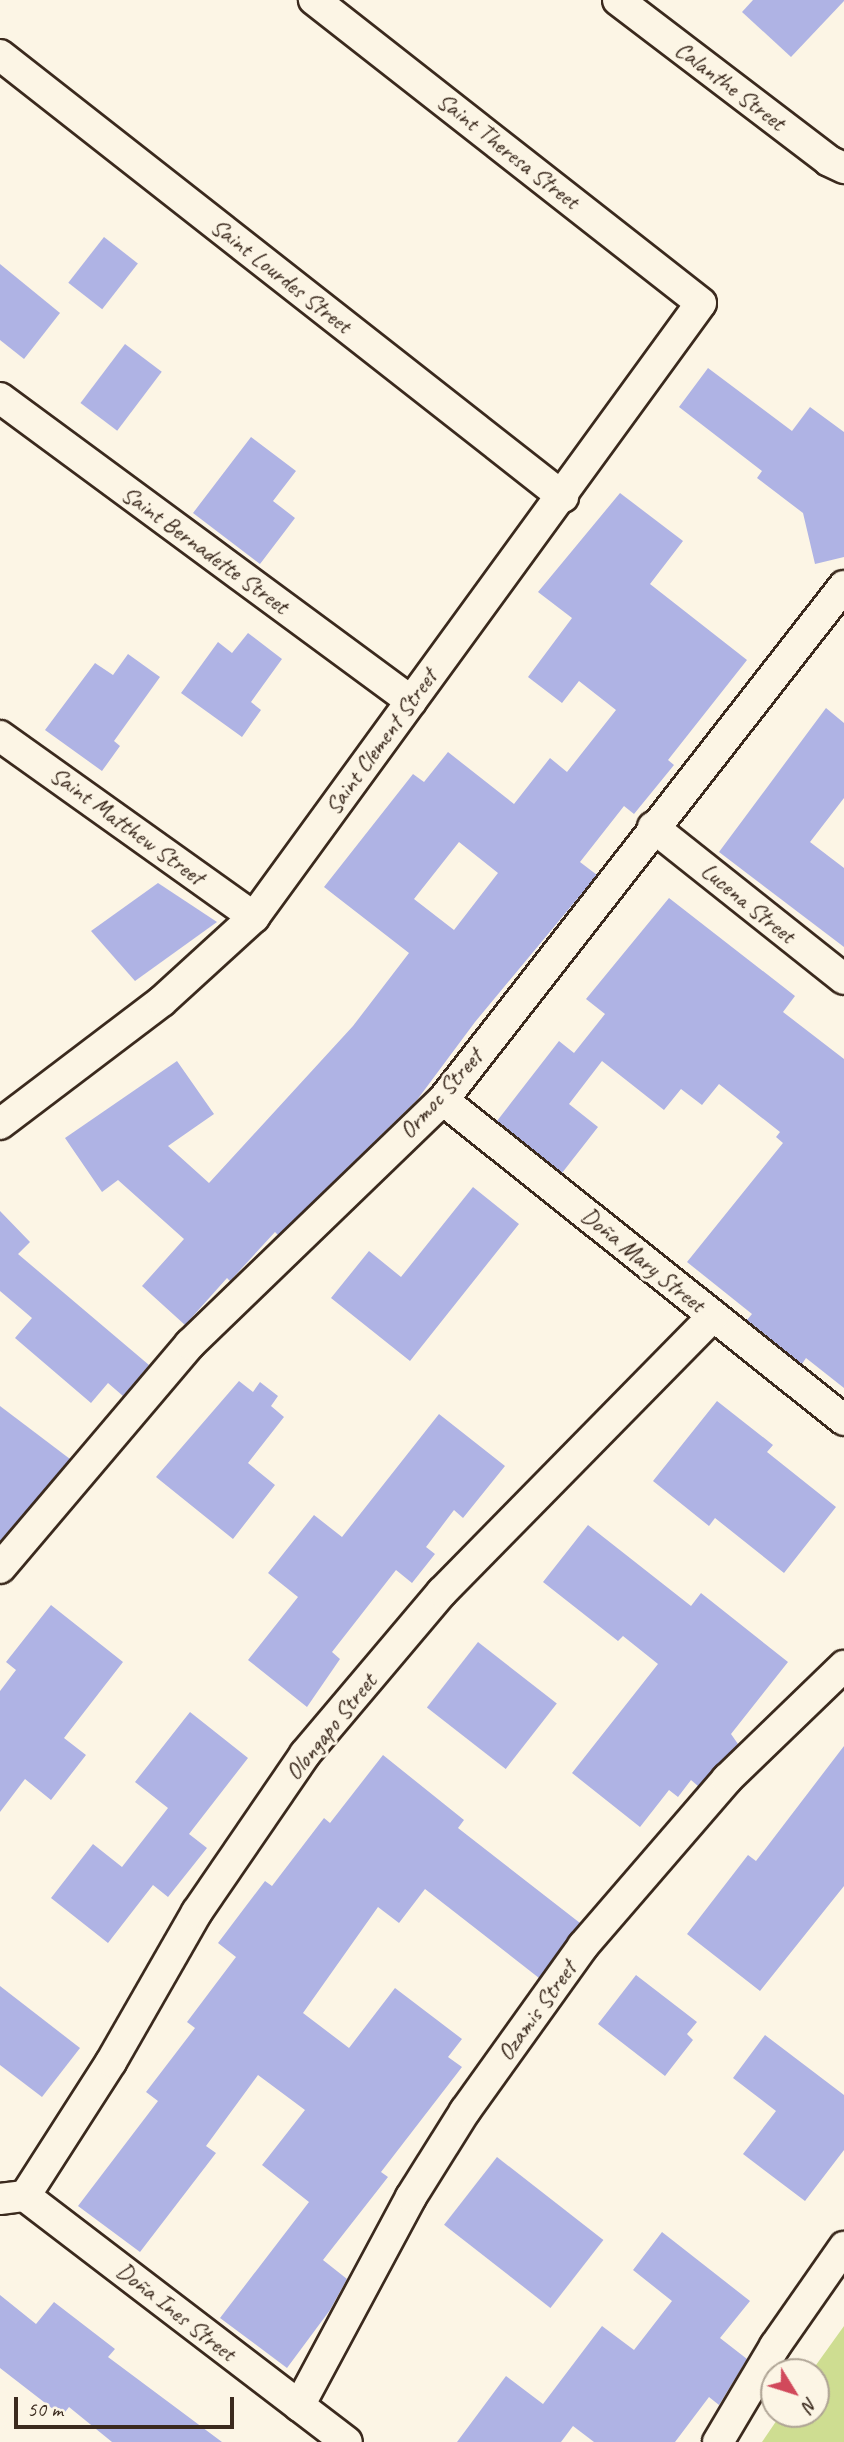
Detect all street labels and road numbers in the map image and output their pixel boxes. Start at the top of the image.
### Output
street label: Calanthe Street [669,35,791,137]
street label: Saint Theresa Street [431,86,585,216]
street label: Saint Lourdes Street [205,212,357,340]
street label: Saint Bernadette Street [116,480,294,620]
street label: Saint Clement Street [318,663,444,821]
street label: Saint Matthew Street [44,760,210,892]
street label: Lucena Street [695,856,801,950]
street label: Ormoc Street [393,1043,489,1145]
street label: Doña Mary Street [575,1201,711,1319]
street label: Olongapo Street [279,1668,383,1786]
street label: Ozamis Street [491,1956,583,2066]
street label: Doña Ines Street [110,2256,242,2368]

